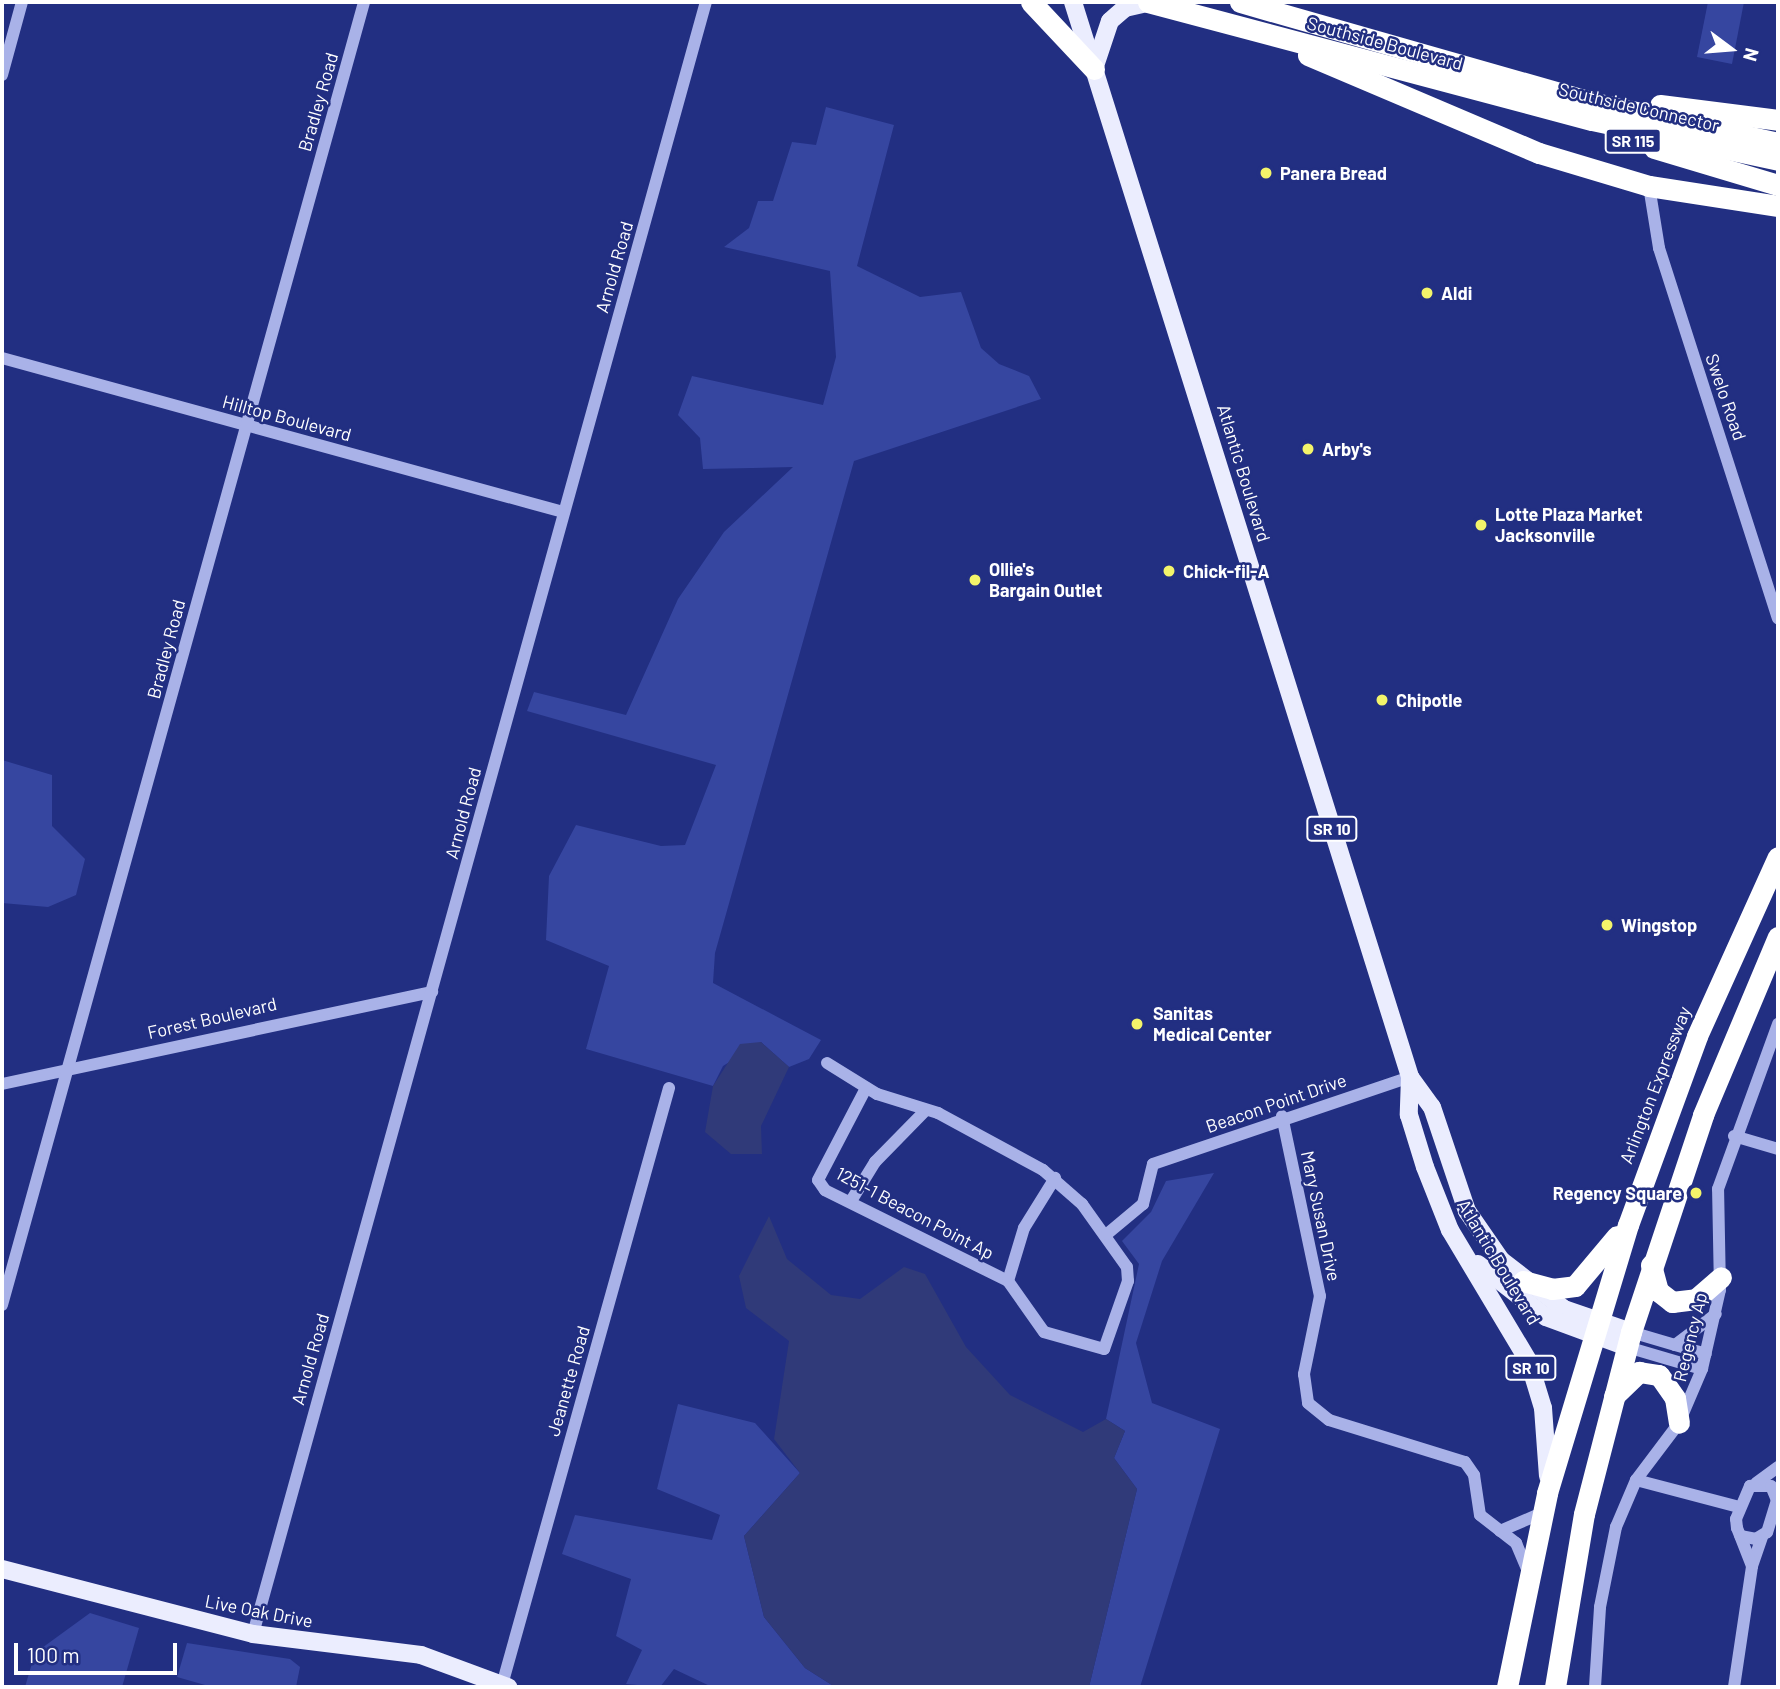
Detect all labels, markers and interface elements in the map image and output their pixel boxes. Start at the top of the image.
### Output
street label: Southside Boulevard [1305,12,1465,74]
north arrow [1696,14,1766,84]
text: N [1739,46,1764,64]
street label: Bradley Road [294,50,342,154]
street label: Southside Connector [1557,78,1721,136]
road number: SR 115 [1603,128,1663,154]
place label: Panera Bread [1280,162,1387,184]
marker: Panera Bread [1258,165,1274,181]
street label: Arnold Road [591,219,637,315]
place label: Aldi [1441,282,1472,304]
marker: Aldi [1419,285,1435,301]
street label: Swelo Road [1701,351,1751,443]
street label: Hilltop Boulevard [220,390,354,446]
street label: Atlantic Boulevard [1213,402,1275,544]
place label: Arby's [1322,438,1371,460]
marker: Arby's [1300,441,1316,457]
place label: Lotte Plaza Market Jacksonville [1495,504,1643,546]
marker: Lotte Plaza Market Jacksonville [1473,517,1489,533]
place label: Ollie's Bargain Outlet [989,559,1102,602]
place label: Chick-fil-A [1183,560,1270,582]
marker: Chick-fil-A [1161,563,1177,579]
marker: Ollie's Bargain Outlet [967,572,983,588]
street label: Bradley Road [142,597,190,701]
place label: Chipotle [1396,689,1462,711]
marker: Chipotle [1374,692,1390,708]
street label: Arnold Road [440,765,486,861]
road number: SR 10 [1306,816,1358,842]
place label: Wingstop [1621,914,1697,936]
marker: Wingstop [1599,917,1615,933]
street label: Forest Boulevard [145,993,279,1043]
place label: Sanitas Medical Center [1153,1003,1272,1046]
street label: Arlington Expressway [1615,1003,1695,1167]
marker: Sanitas Medical Center [1127,1014,1147,1034]
street label: Beacon Point Drive [1203,1069,1349,1137]
street label: Mary Susan Drive [1297,1149,1345,1283]
street label: 1251-1 Beacon Point Ap [832,1162,998,1264]
place label: Regency Square [1553,1182,1682,1204]
marker: Regency Square [1688,1185,1704,1201]
street label: Atlantic Boulevard [1453,1195,1545,1329]
street label: Regency Ap [1668,1290,1712,1384]
street label: Arnold Road [287,1311,333,1407]
street label: Jeanette Road [542,1323,594,1439]
road number: SR 10 [1505,1356,1557,1380]
street label: Live Oak Drive [203,1590,315,1632]
scale bar [18,1630,180,1674]
text: 100 m [27,1642,80,1667]

